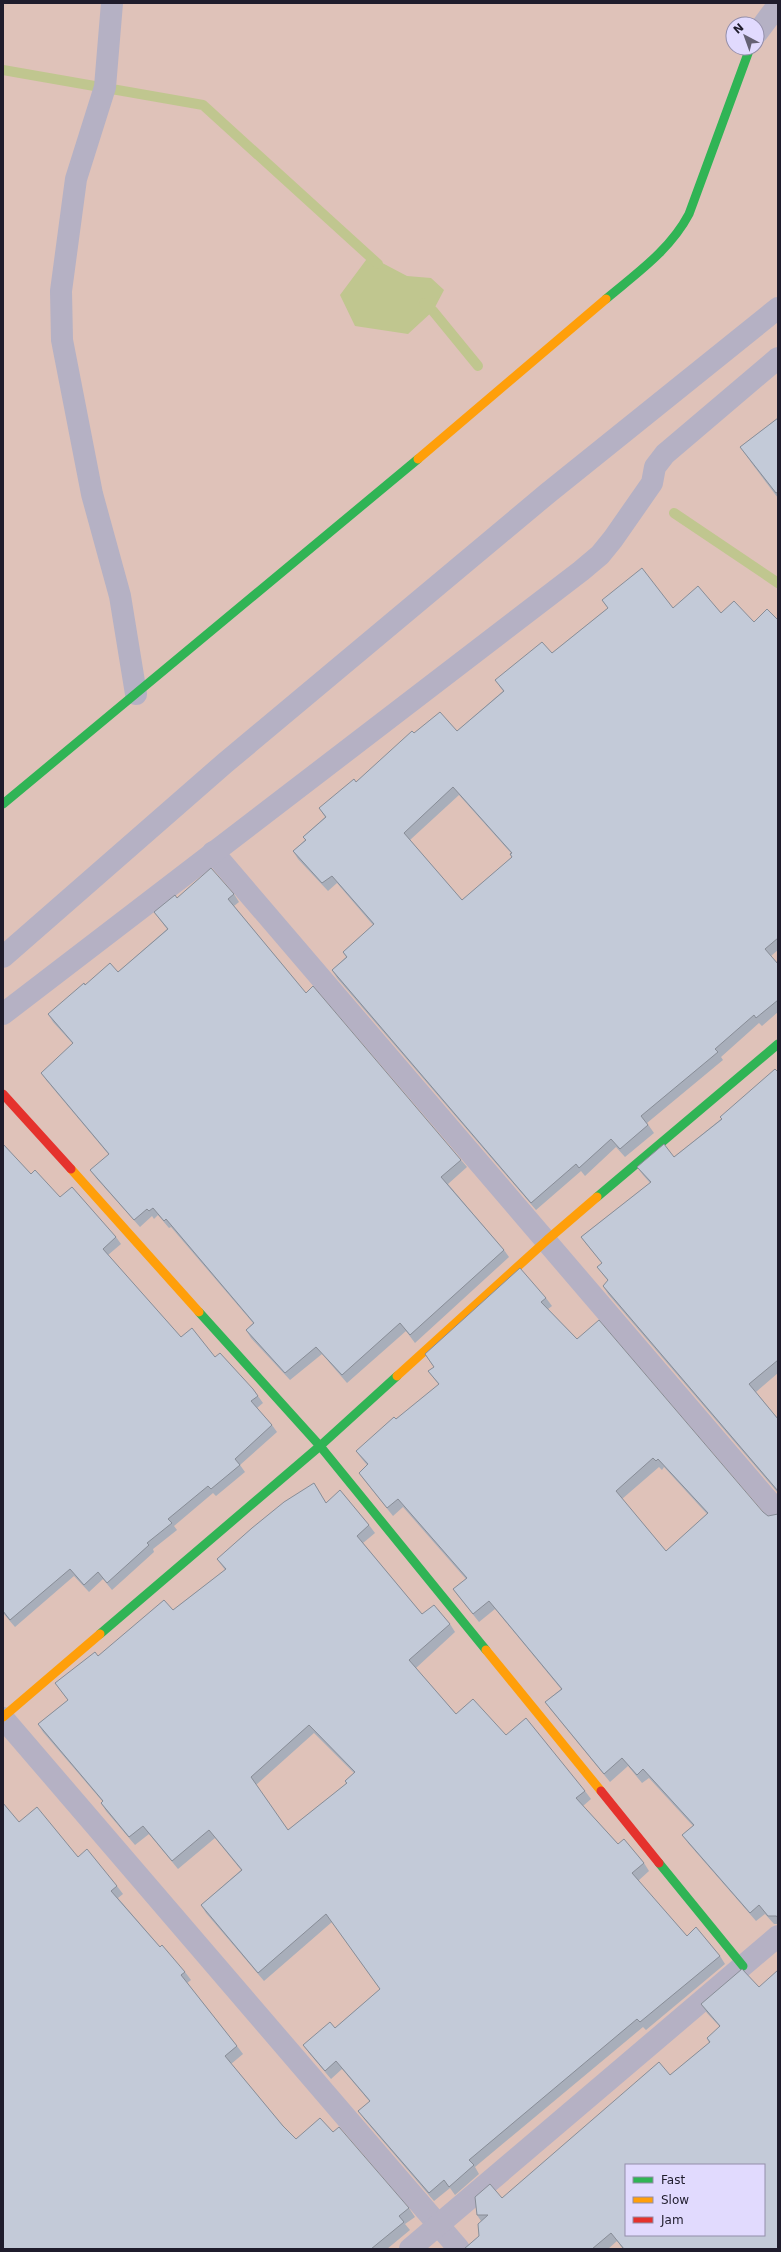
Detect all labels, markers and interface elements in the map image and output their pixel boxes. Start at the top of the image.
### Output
north arrow [725,16,765,56]
text: N [731,21,747,37]
legend [625,2164,765,2236]
text: Fast [661,2173,685,2187]
text: Slow [661,2193,689,2207]
text: Jam [660,2213,684,2227]

